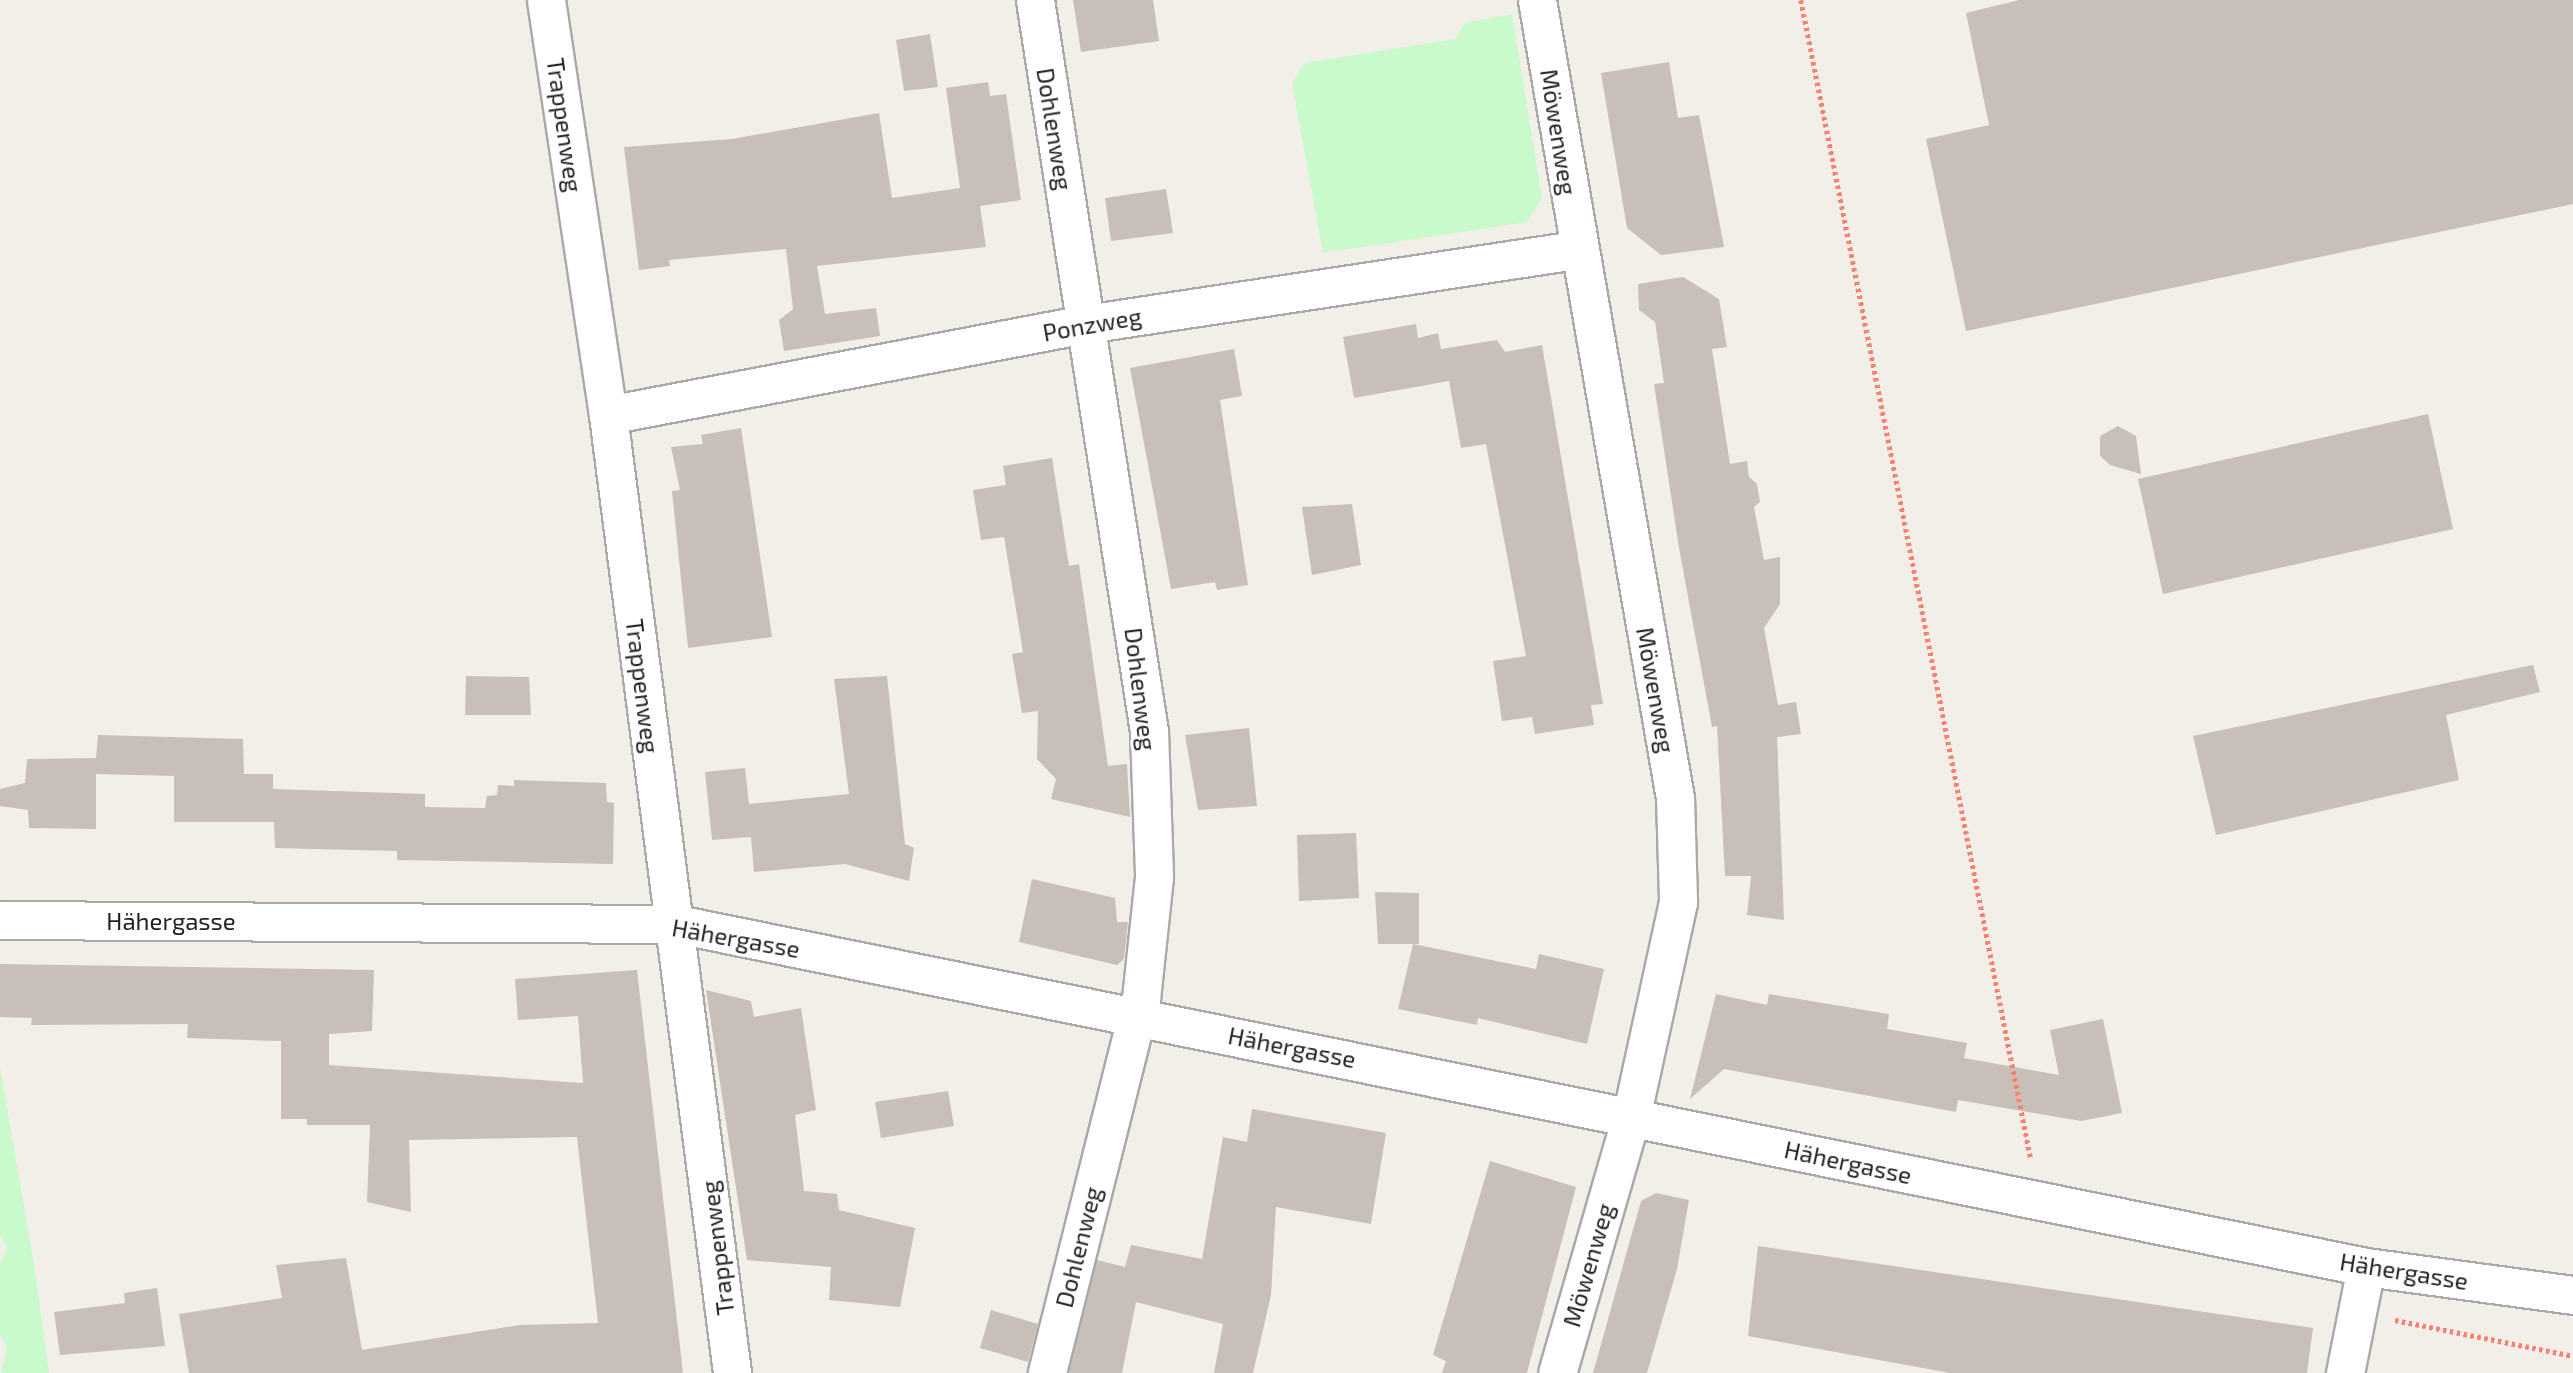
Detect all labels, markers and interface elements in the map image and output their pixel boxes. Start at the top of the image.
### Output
street label: Trappenweg [541,56,589,194]
street label: Dohlenweg [1031,66,1079,192]
street label: Möwenweg [1535,67,1583,197]
street label: Ponzweg [1040,301,1144,347]
street label: Trappenweg [620,617,666,755]
street label: Möwenweg [1631,625,1681,755]
street label: Dohlenweg [1119,626,1163,752]
street label: Hähergasse [106,907,236,935]
street label: Hähergasse [670,913,802,963]
street label: Hähergasse [1226,1021,1358,1073]
street label: Hähergasse [1782,1134,1914,1190]
street label: Trappenweg [694,1179,740,1317]
street label: Dohlenweg [1049,1184,1107,1310]
street label: Möwenweg [1557,1200,1619,1330]
street label: Hähergasse [2338,1247,2470,1295]

